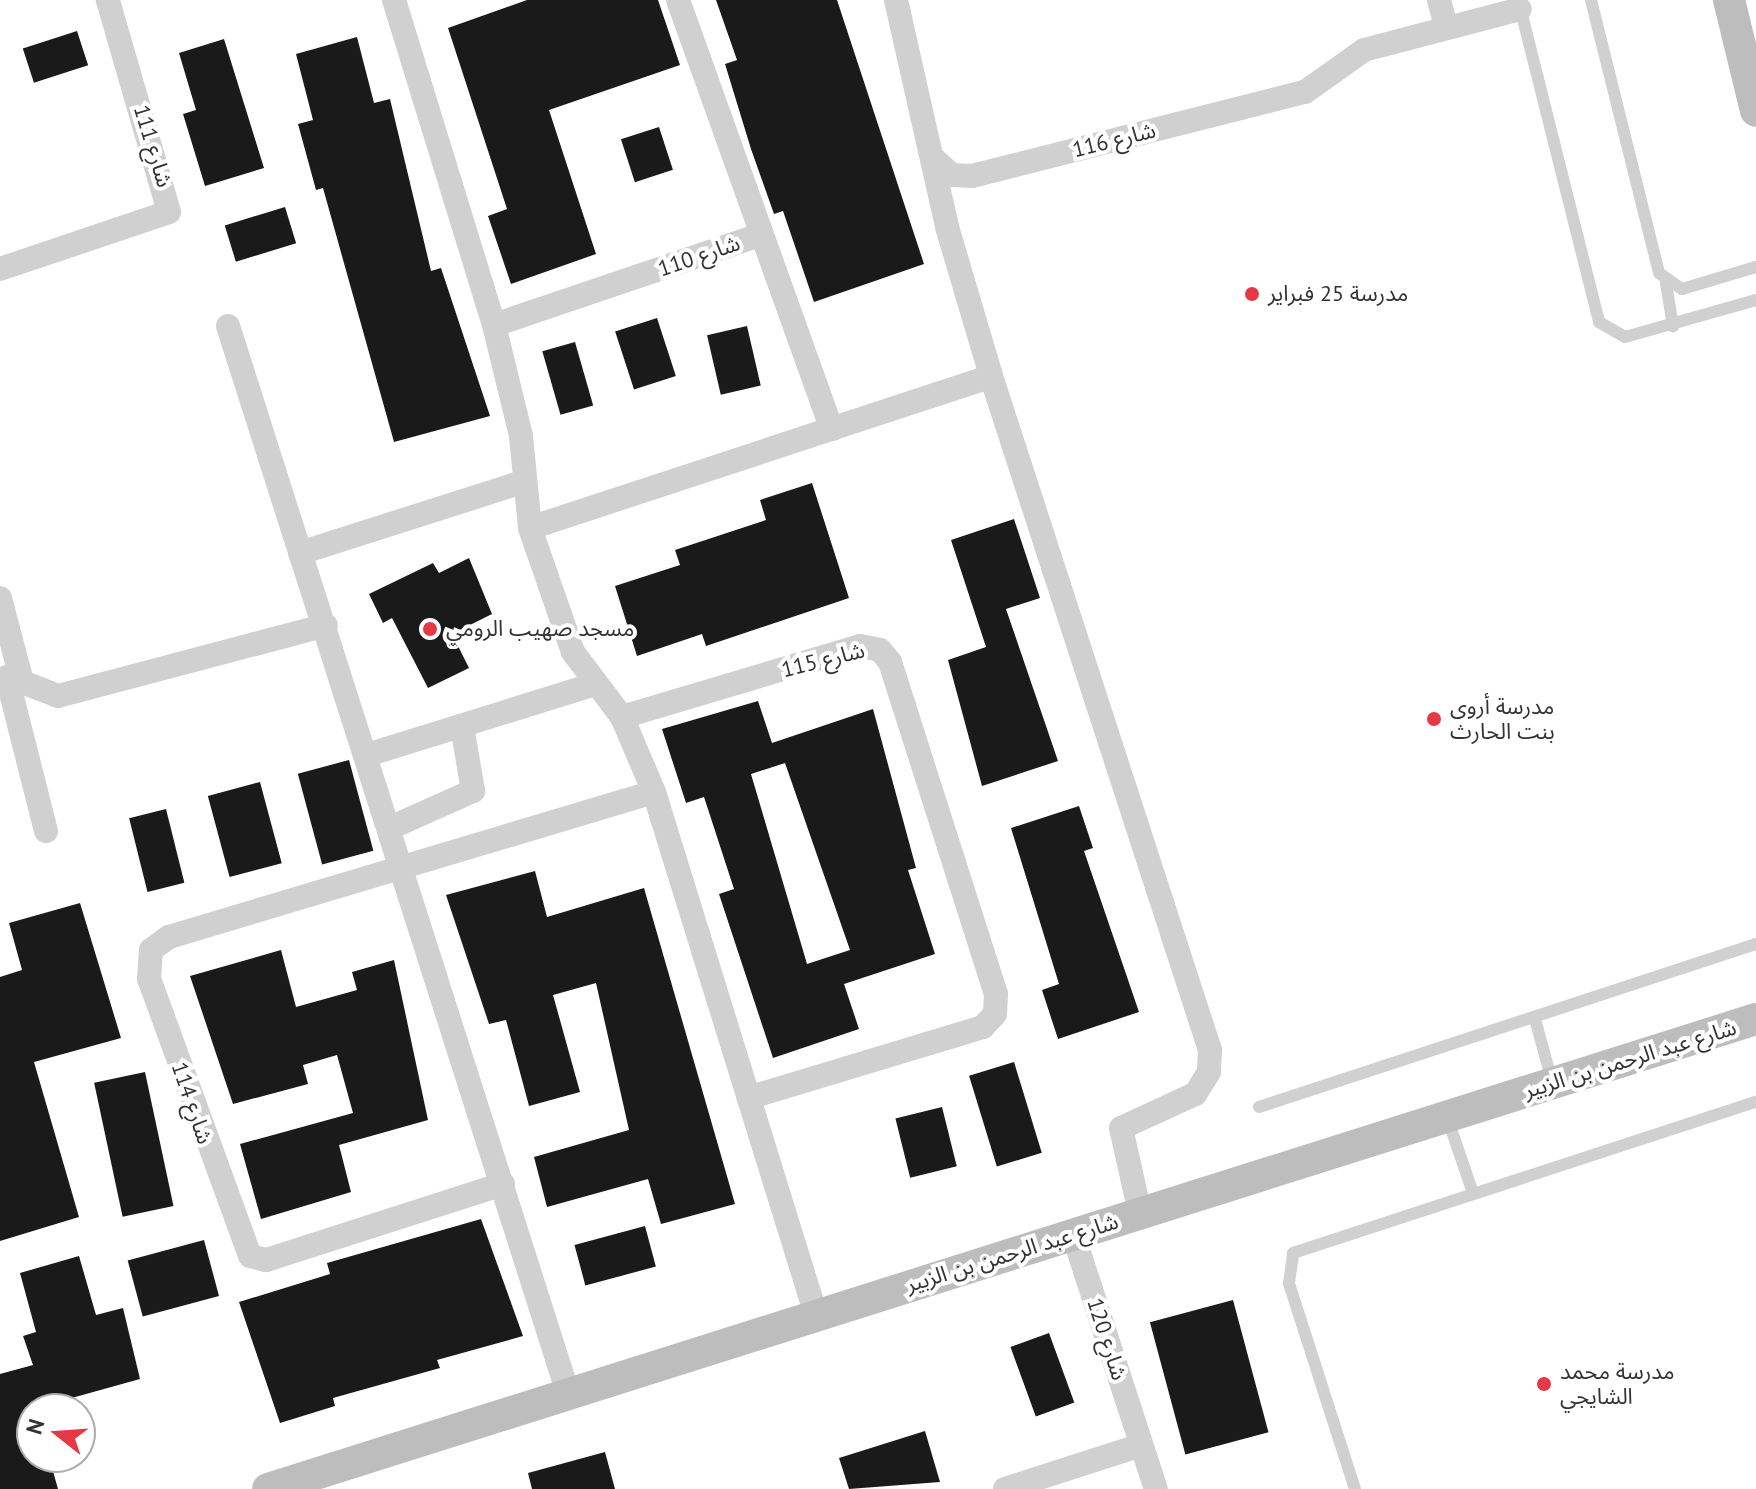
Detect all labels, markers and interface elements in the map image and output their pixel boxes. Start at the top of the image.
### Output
street label: شارع 111 [128,102,178,190]
street label: شارع 116 [1070,117,1158,163]
street label: شارع 110 [655,230,743,282]
place label: مدرسة 25 فبراير [1268,281,1408,307]
marker: مدرسة 25 فبراير [1243,285,1261,303]
place label: مسجد صهيب الرومي [446,616,634,642]
marker: مسجد صهيب الرومي [421,620,439,638]
street label: شارع 115 [779,637,867,683]
place label: مدرسة أروى بنت الحارث [1450,693,1555,744]
marker: مدرسة أروى بنت الحارث [1425,710,1443,728]
street label: شارع عبد الرحمن بن الزبير [1520,1014,1740,1104]
street label: شارع 114 [166,1059,218,1147]
street label: شارع عبد الرحمن بن الزبير [902,1208,1122,1298]
street label: شارع 120 [1081,1295,1133,1383]
place label: مدرسة محمد الشايجي [1560,1358,1674,1410]
marker: مدرسة محمد الشايجي [1535,1375,1553,1393]
north arrow [16,1393,96,1473]
text: N [19,1416,50,1438]

